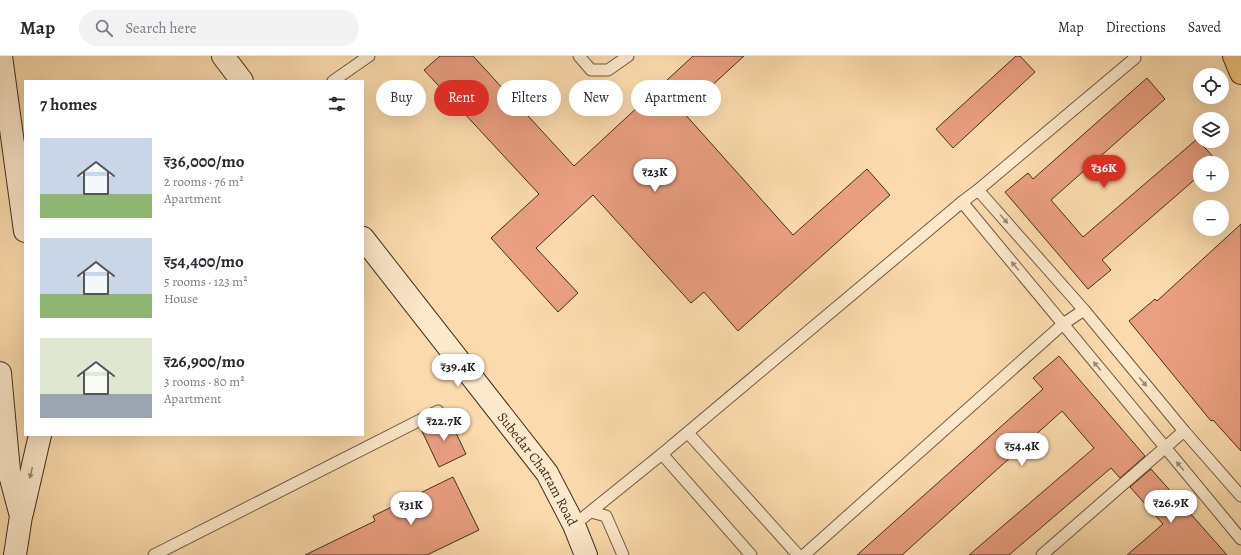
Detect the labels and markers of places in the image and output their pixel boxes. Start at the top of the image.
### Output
pin: ₹36K [1080,155,1128,189]
pin: ₹23K [631,159,679,193]
pin: ₹39.4K [425,354,491,388]
pin: ₹22.7K [411,408,477,442]
pin: ₹54.4K [989,433,1055,467]
pin: ₹26.9K [1138,490,1204,524]
pin: ₹31K [387,492,435,526]

